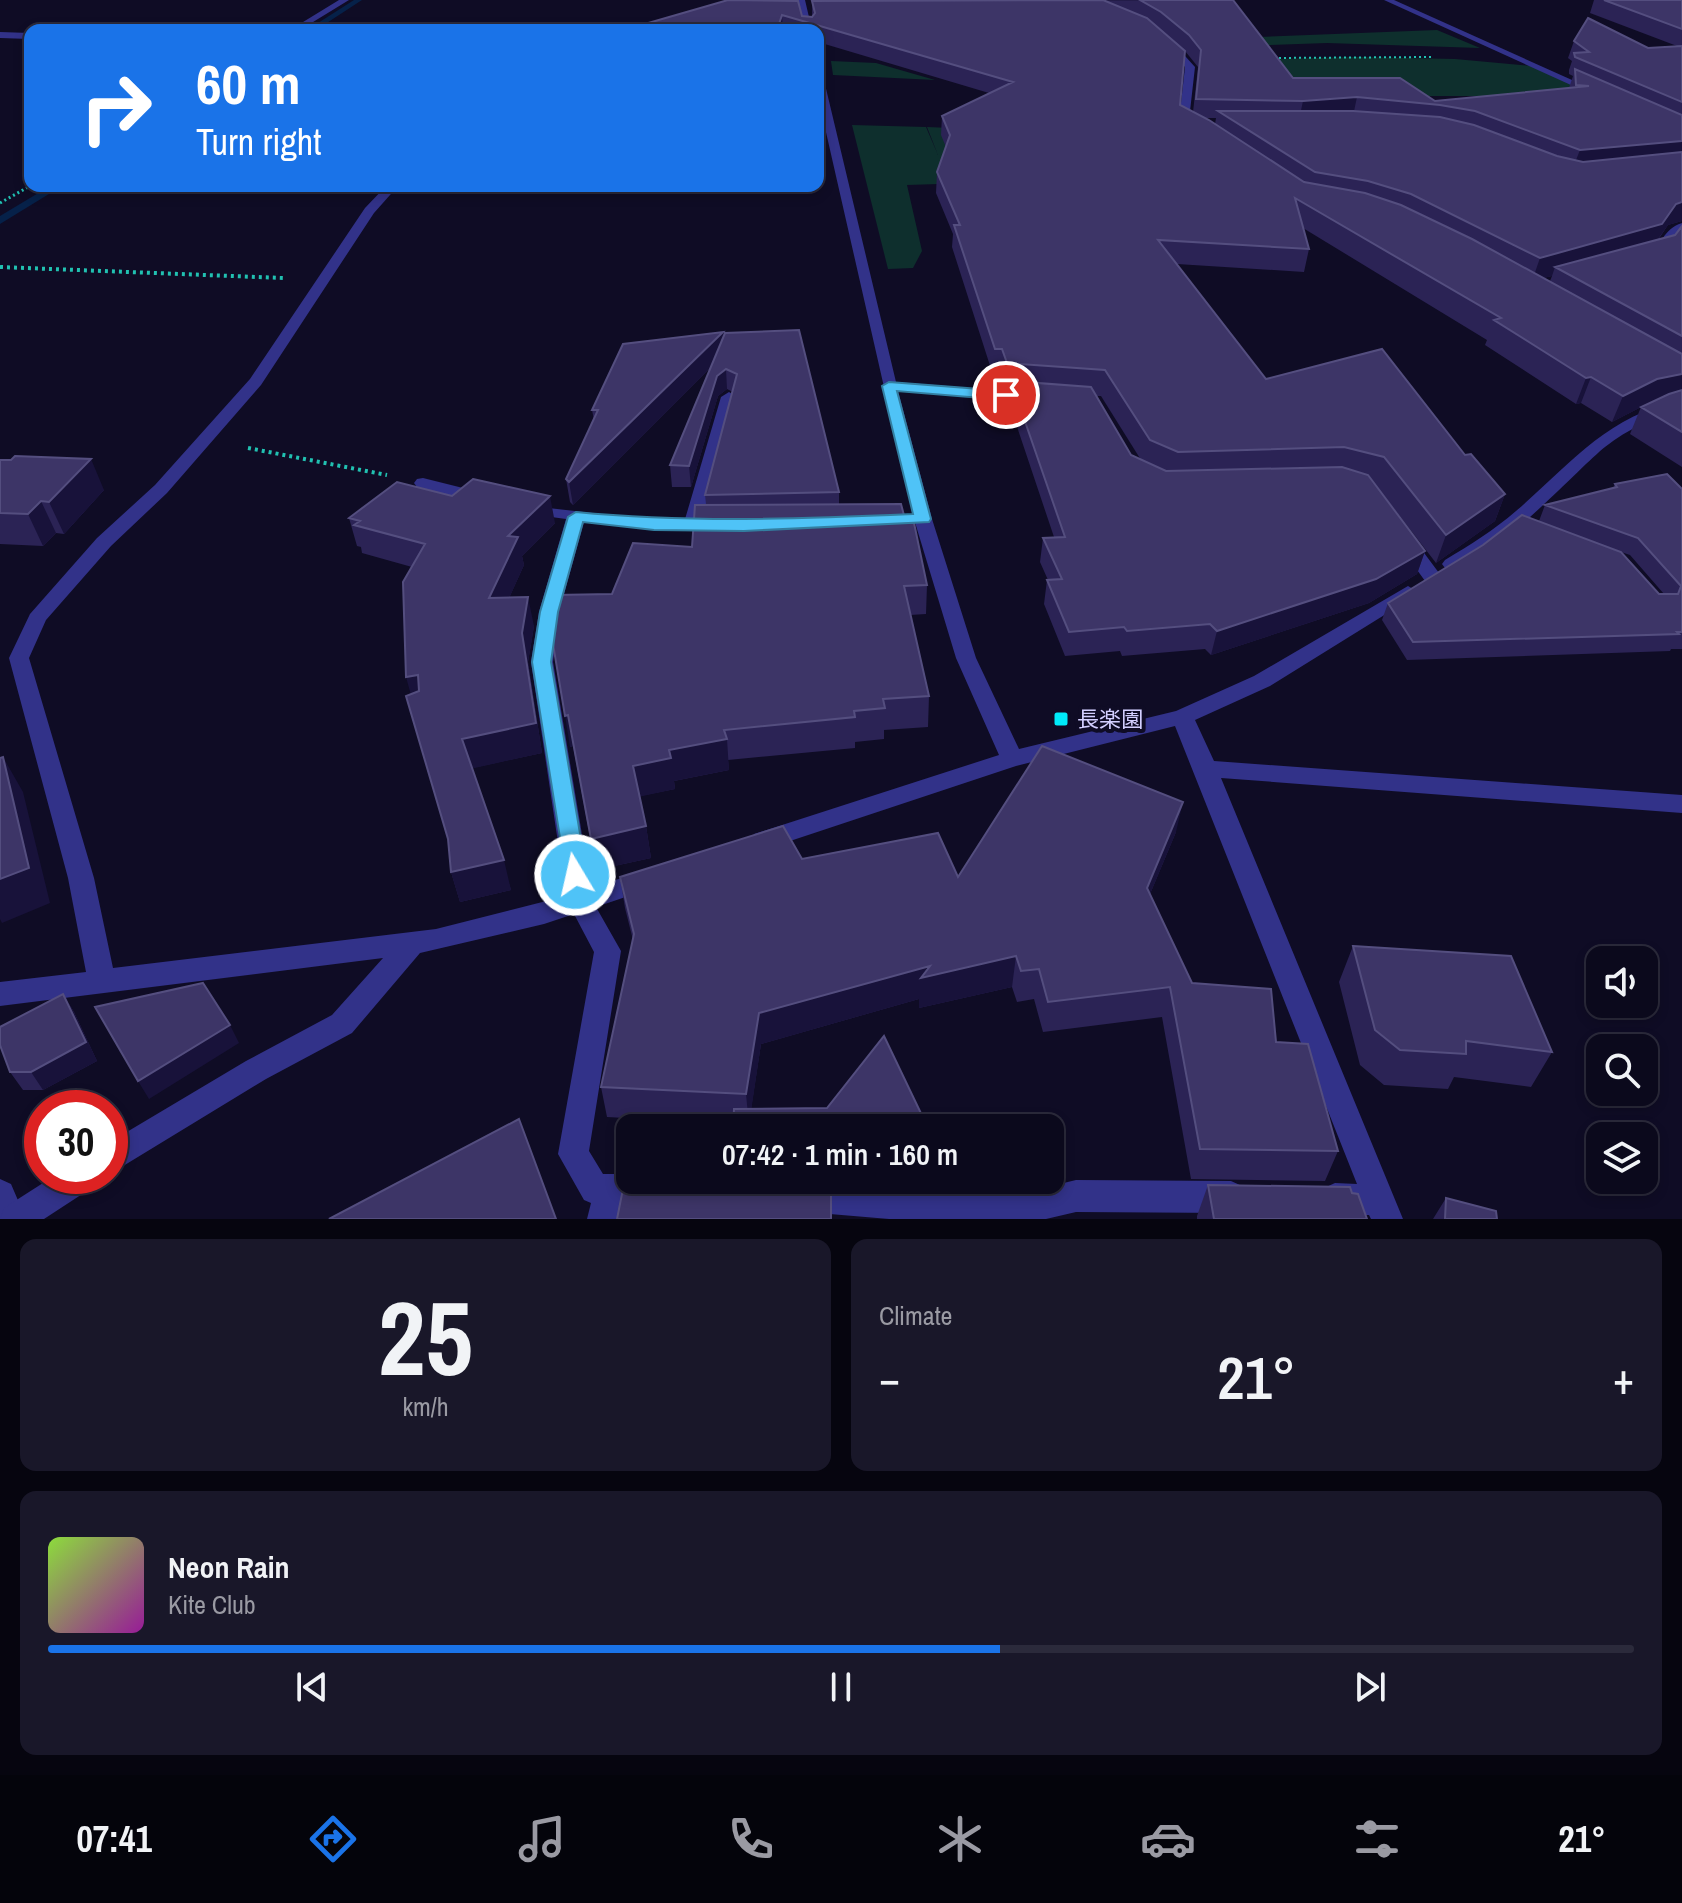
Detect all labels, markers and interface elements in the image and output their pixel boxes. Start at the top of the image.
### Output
text: 60 m [196,46,301,121]
icon: right [64,56,168,160]
text: Turn right [196,118,321,166]
pin [972,361,1040,429]
icon: arrive [984,373,1028,417]
place label: 長楽園 [1077,704,1143,734]
marker: 長楽園 [1052,710,1070,728]
position arrow [533,833,617,917]
map controls [1586,946,1658,1194]
button: sound [1586,946,1658,1018]
button: search [1586,1034,1658,1106]
speed limit sign: 30 [24,1090,128,1194]
button: layers [1586,1122,1658,1194]
text: 07:42 · 1 min · 160 m [722,1134,958,1174]
text: 25 [378,1267,473,1407]
text: Climate [879,1298,952,1333]
text: 21° [1217,1337,1296,1418]
text: − [879,1348,900,1408]
text: + [1613,1348,1634,1408]
text: km/h [402,1389,449,1424]
text: Neon Rain [168,1547,290,1587]
text: Kite Club [168,1587,256,1622]
icon: previous [290,1665,334,1709]
icon: pause [819,1665,863,1709]
icon: next [1348,1665,1392,1709]
icon: directions [305,1811,361,1867]
icon: music [514,1811,570,1867]
icon: phone [723,1811,779,1867]
icon: climate [932,1811,988,1867]
icon: car [1140,1811,1196,1867]
icon: filters [1349,1811,1405,1867]
text: 07:41 [76,1815,152,1863]
text: 21° [1558,1815,1606,1863]

